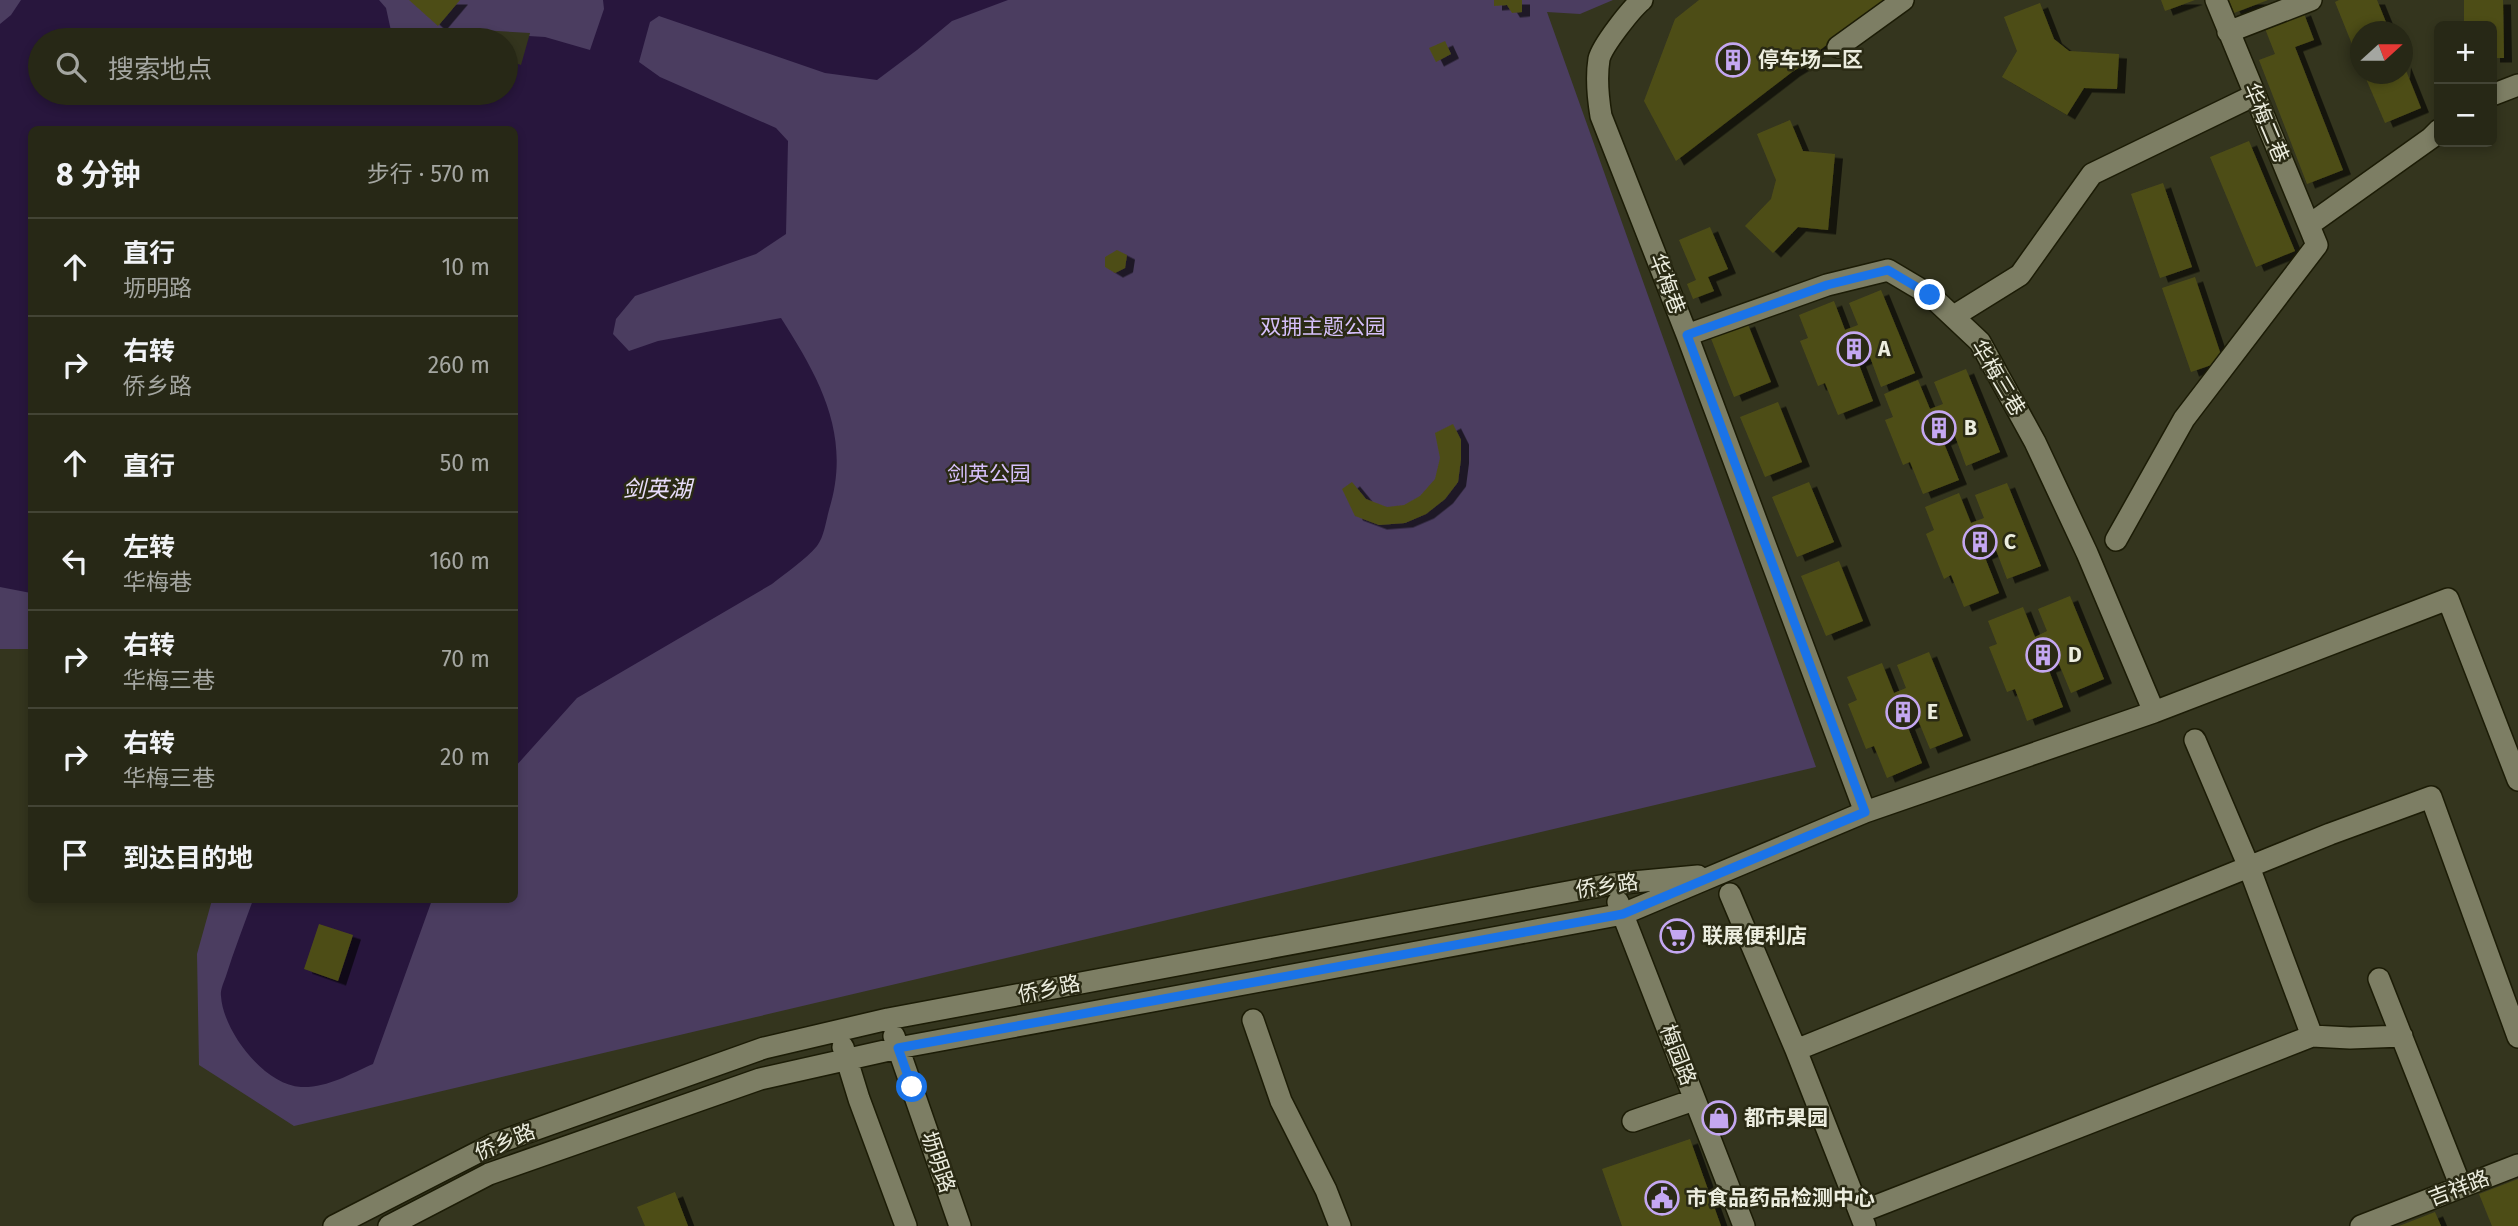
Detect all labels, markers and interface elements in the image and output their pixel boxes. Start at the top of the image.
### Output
north arrow [2350,21,2413,84]
map controls [2434,21,2497,147]
button: + [2434,21,2497,84]
search box [28,28,518,105]
building icon: 停车场二区 [1714,41,1752,79]
place label: 停车场二区 [1758,47,1863,73]
icon: search [52,48,90,86]
text: 搜索地点 [108,54,212,85]
street label: 华梅二巷 [2238,79,2294,167]
button: − [2434,84,2497,147]
text: 8 分钟 [56,157,141,193]
text: 步行 · 570 m [367,160,490,188]
text: 直行 [123,238,175,269]
icon: ahead [56,248,94,286]
street label: 华梅巷 [1644,250,1690,318]
text: 10 m [441,253,490,281]
text: 坜明路 [123,274,192,302]
route end [1914,279,1945,310]
park label: 双拥主题公园 [1260,314,1386,340]
building icon: A [1835,330,1873,368]
street label: 华梅三巷 [1965,335,2031,421]
text: 右转 [123,336,175,367]
place label: A [1877,336,1891,362]
icon: right [56,346,94,384]
text: 260 m [428,351,490,379]
text: 侨乡路 [123,372,192,400]
building icon: B [1920,409,1958,447]
place label: B [1964,415,1977,441]
icon: ahead [56,444,94,482]
text: 50 m [440,449,490,477]
text: 直行 [123,451,175,482]
park label: 剑英公园 [947,461,1031,487]
water label: 剑英湖 [623,475,695,503]
building icon: C [1961,523,1999,561]
place label: C [2004,529,2016,555]
text: 左转 [123,532,175,563]
icon: left [56,542,94,580]
text: 160 m [429,547,490,575]
text: 华梅巷 [123,568,192,596]
text: 右转 [123,630,175,661]
building icon: D [2024,636,2062,674]
icon: right [56,640,94,678]
place label: D [2068,642,2082,668]
text: 70 m [441,645,490,673]
text: 华梅三巷 [123,666,215,694]
building icon: E [1884,693,1922,731]
place label: E [1927,699,1938,725]
text: 右转 [123,728,175,759]
icon: right [56,738,94,776]
text: 20 m [440,743,490,771]
text: 华梅三巷 [123,764,215,792]
icon: arrive [56,836,94,874]
text: 到达目的地 [123,843,253,874]
street label: 侨乡路 [1574,869,1640,903]
supermarket icon: 联展便利店 [1658,917,1696,955]
place label: 联展便利店 [1702,923,1807,949]
street label: 侨乡路 [1016,970,1082,1008]
street label: 梅园路 [1655,1021,1701,1089]
route start [896,1071,927,1102]
shop icon: 都市果园 [1700,1099,1738,1137]
place label: 都市果园 [1744,1105,1828,1131]
street label: 侨乡路 [471,1118,539,1166]
street label: 坜明路 [915,1128,961,1196]
street label: 吉祥路 [2425,1165,2493,1211]
public building icon: 市食品药品检测中心 [1643,1179,1681,1217]
place label: 市食品药品检测中心 [1686,1185,1875,1211]

